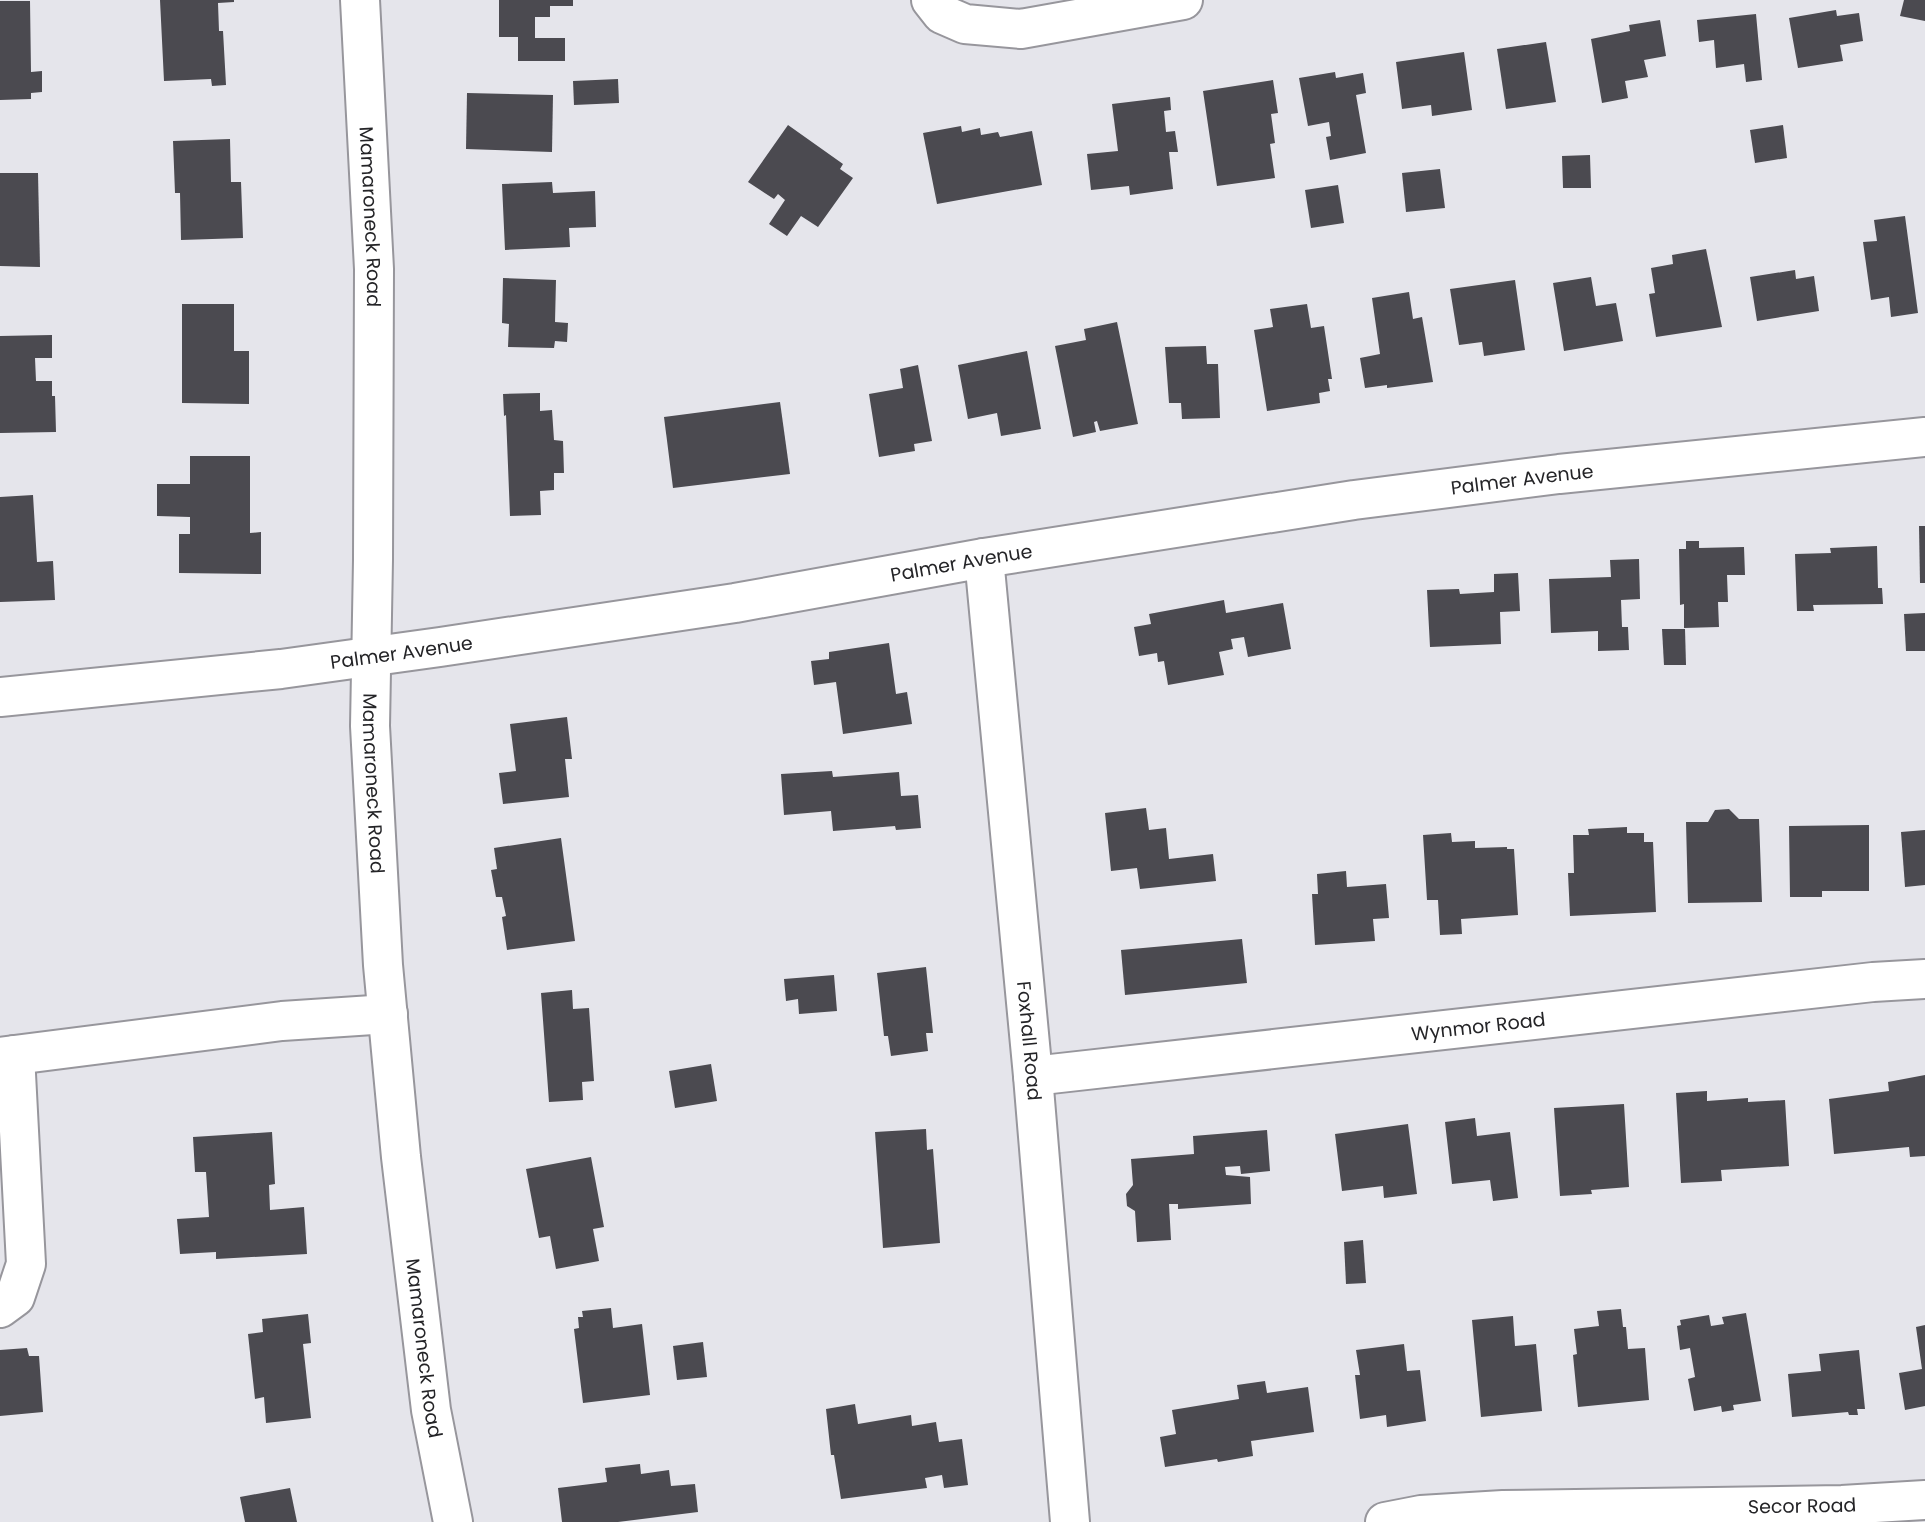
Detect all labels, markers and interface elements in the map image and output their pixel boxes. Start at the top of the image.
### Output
street label: Mamaroneck Road [353,126,387,307]
street label: Palmer Avenue [1449,458,1595,502]
street label: Palmer Avenue [888,538,1034,589]
street label: Palmer Avenue [329,629,475,676]
street label: Mamaroneck Road [356,693,391,875]
street label: Foxhall Road [1010,980,1048,1102]
street label: Wynmor Road [1410,1006,1547,1048]
street label: Mamaroneck Road [399,1257,449,1440]
street label: Secor Road [1748,1491,1857,1520]

